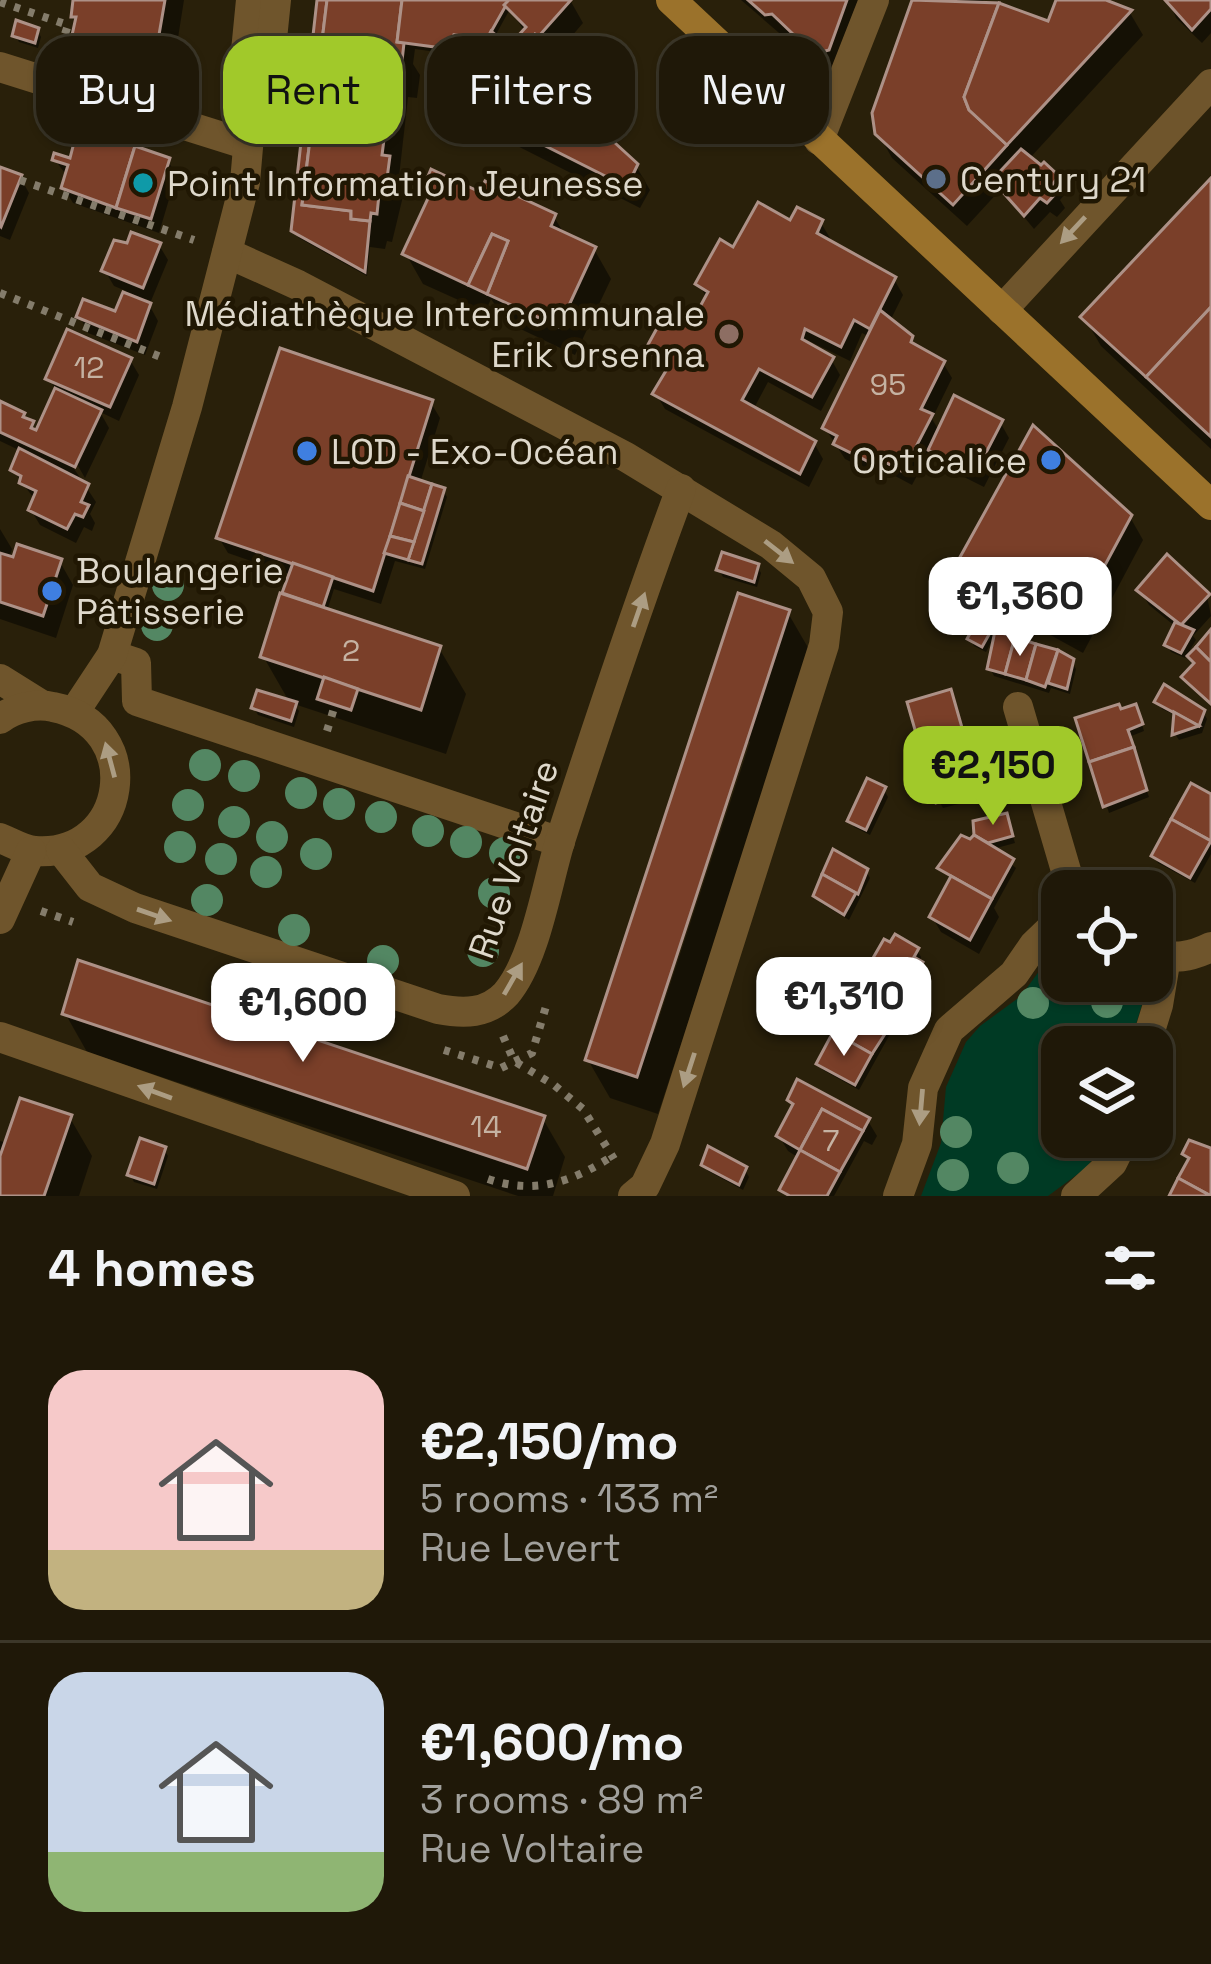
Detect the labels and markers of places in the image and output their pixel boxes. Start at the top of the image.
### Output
place label: Century 21 [960,157,1146,203]
place label: Point Information Jeunesse [167,161,644,207]
marker: Century 21 [923,166,949,192]
marker: Point Information Jeunesse [130,170,156,196]
place label: Médiathèque Intercommunale Erik Orsenna [184,291,705,378]
marker: Médiathèque Intercommunale Erik Orsenna [716,321,742,347]
place label: LOD - Exo-Océan [331,429,619,475]
marker: LOD - Exo-Océan [294,438,320,464]
place label: Opticalice [852,438,1027,484]
marker: Opticalice [1038,447,1064,473]
place label: Boulangerie Pâtisserie [76,548,284,635]
pin: €1,360 [922,557,1118,659]
marker: Boulangerie Pâtisserie [39,578,65,604]
pin: €2,150 [895,726,1091,828]
pin: €1,310 [746,957,942,1059]
pin: €1,600 [205,963,401,1065]

